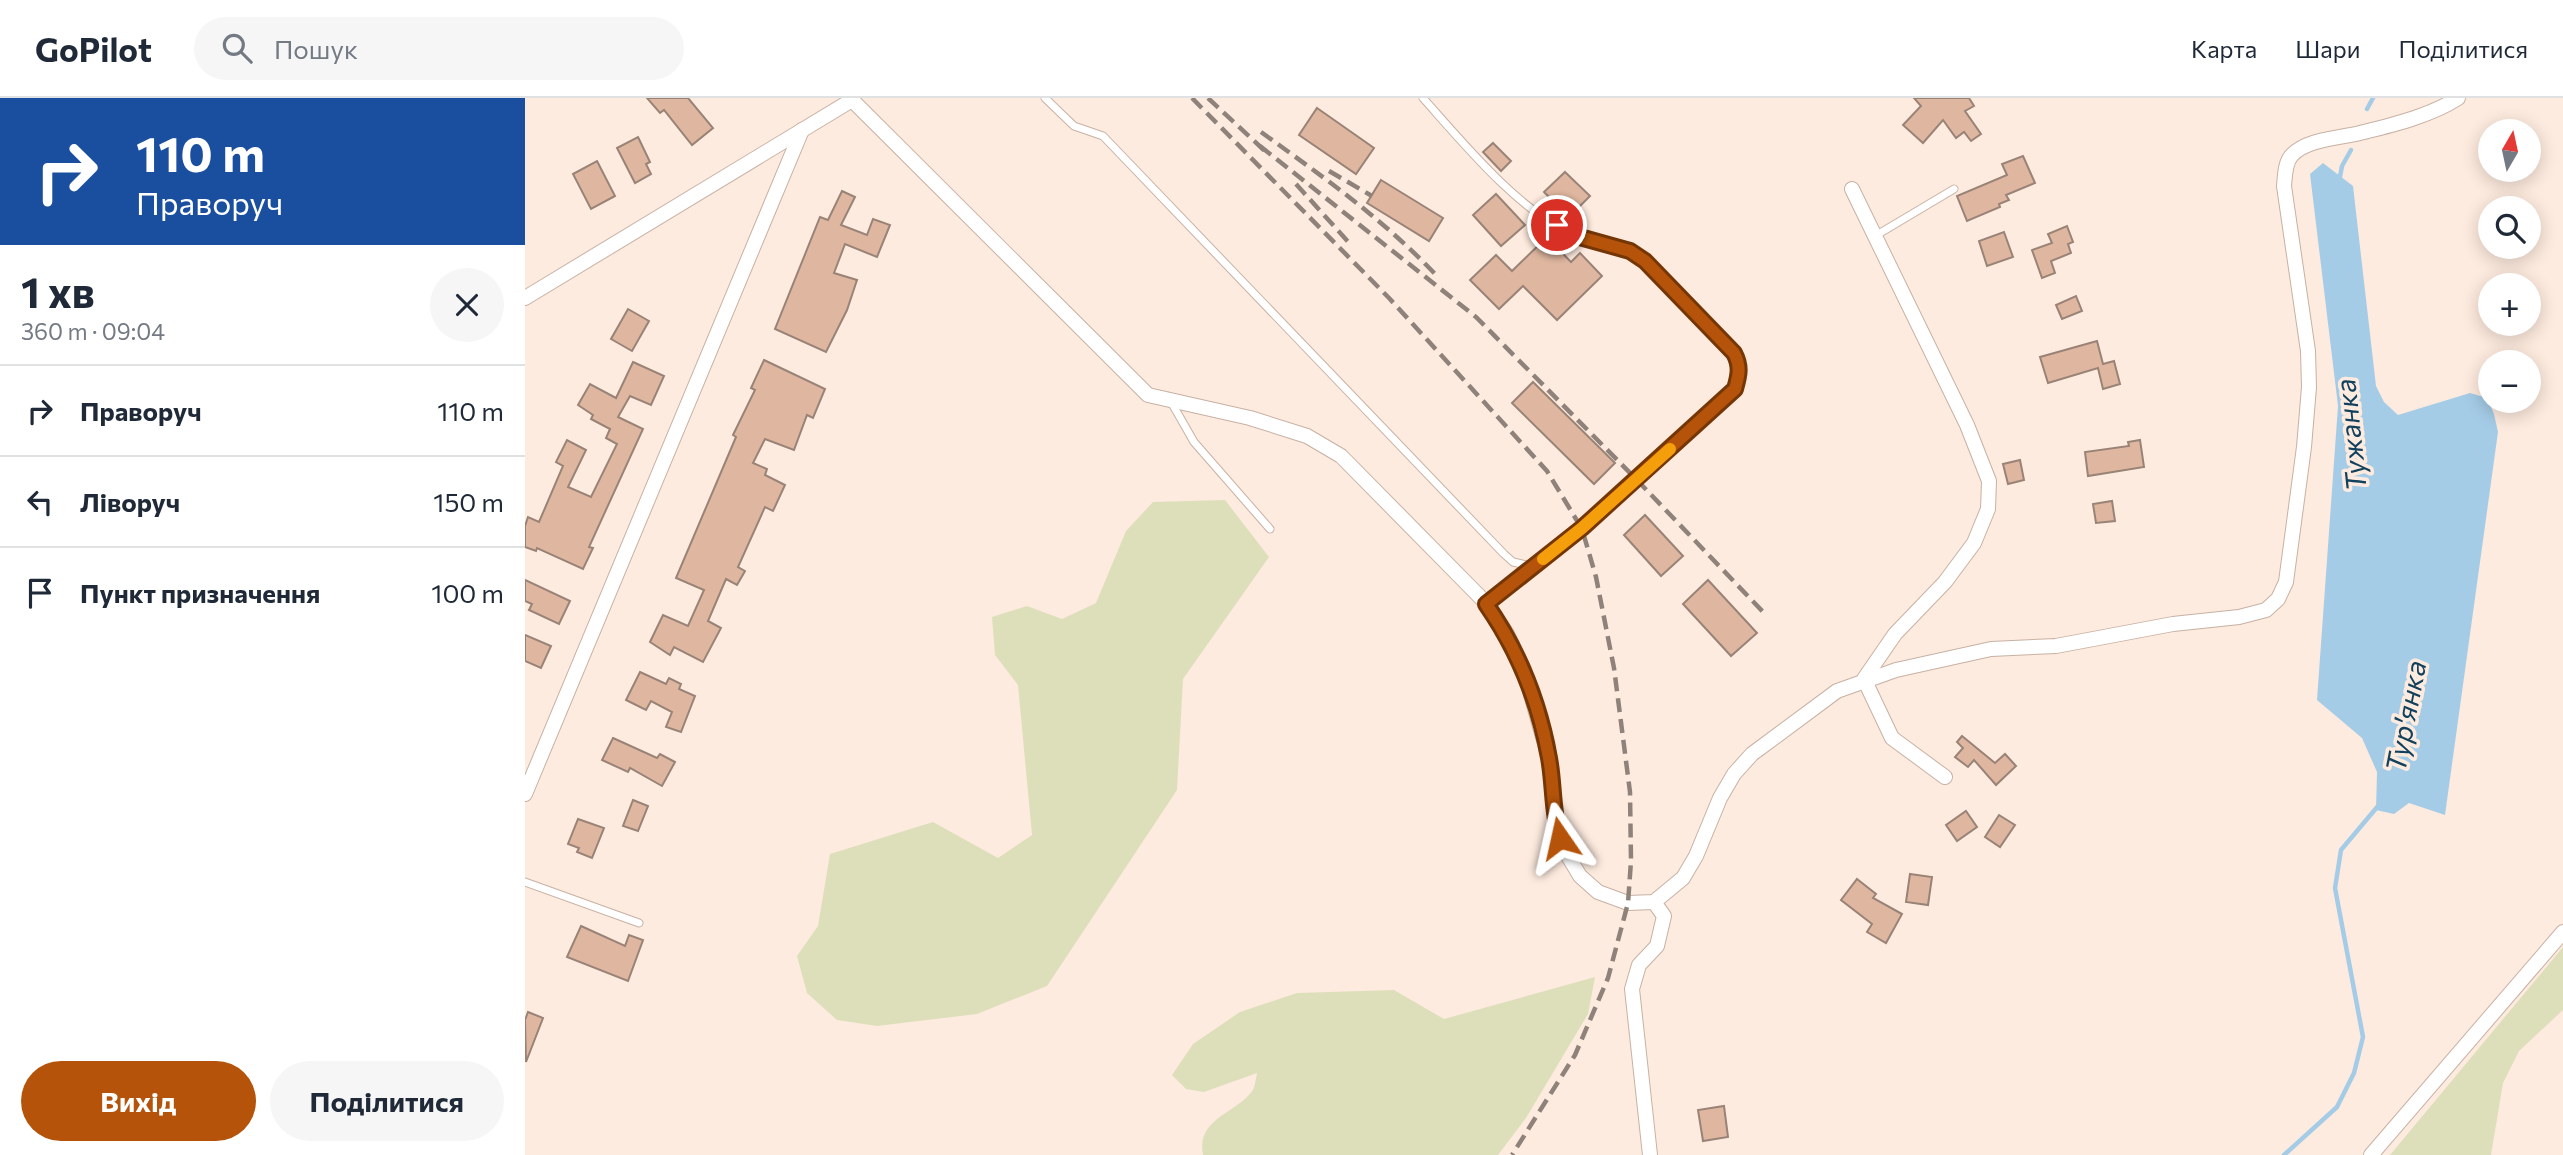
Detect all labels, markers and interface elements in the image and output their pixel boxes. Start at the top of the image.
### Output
search box [194,17,684,80]
text: GoPilot [35,28,152,69]
icon: search [218,29,256,67]
text: Пошук [274,33,358,64]
text: Карта [2191,34,2257,63]
text: Шари [2295,34,2361,63]
text: Поділитися [2399,34,2528,63]
north arrow [2478,119,2541,182]
map controls [2478,119,2541,413]
text: 110 m [136,122,265,182]
icon: right [21,126,112,217]
text: Праворуч [136,182,283,222]
pin [1527,195,1587,255]
button: search [2478,196,2541,259]
icon: arrive [1538,206,1576,244]
text: 1 хв [21,265,95,317]
button: close [430,268,504,342]
button: + [2478,273,2541,336]
text: 360 m · 09:04 [21,317,165,345]
button: − [2478,350,2541,413]
water label: Тужанка [2327,377,2373,493]
icon: right [21,392,59,430]
text: Праворуч [80,395,202,426]
text: 110 m [437,395,504,426]
icon: left [21,483,59,521]
text: Ліворуч [80,486,180,517]
text: 150 m [433,486,504,517]
icon: arrive [21,574,59,612]
text: Пункт призначення [80,577,320,608]
text: 100 m [431,577,504,608]
water label: Тур'янка [2378,657,2432,775]
position arrow [1523,801,1597,875]
button: Вихід [21,1061,256,1141]
button: Поділитися [270,1061,504,1141]

